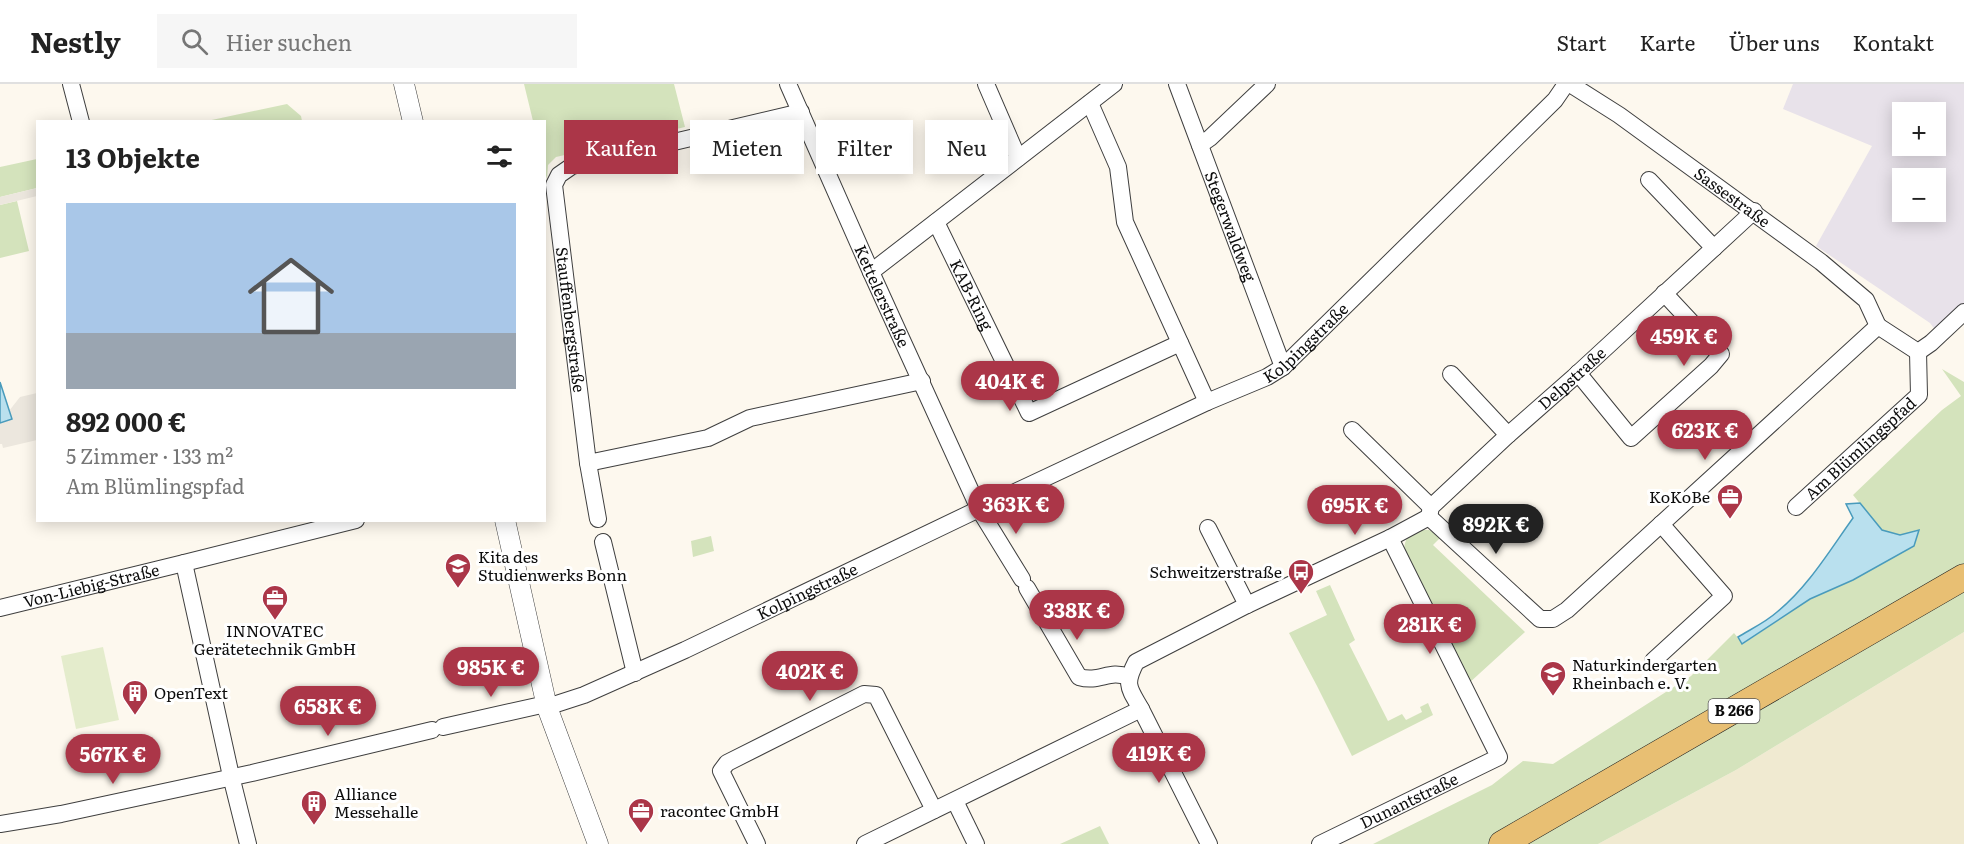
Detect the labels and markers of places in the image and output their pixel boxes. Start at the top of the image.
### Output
pin: 459K € [1635,316,1733,367]
pin: 404K € [961,361,1059,412]
pin: 623K € [1656,410,1754,461]
office icon: KoKoBe [1715,482,1745,520]
pin: 363K € [967,484,1065,535]
place label: KoKoBe [1649,484,1710,508]
pin: 695K € [1306,485,1404,536]
pin: 892K € [1447,504,1545,555]
place label: Kita des Studienwerks Bonn [478,544,627,586]
school or university icon: Kita des Studienwerks Bonn [443,551,473,589]
bus stop icon: Schweitzerstraße [1286,557,1316,595]
place label: Schweitzerstraße [1149,559,1282,583]
office icon: INNOVATEC Gerätetechnik GmbH [260,583,290,621]
pin: 338K € [1028,590,1126,641]
pin: 281K € [1381,604,1479,655]
place label: INNOVATEC Gerätetechnik GmbH [194,618,356,660]
pin: 985K € [442,647,540,698]
pin: 402K € [761,651,859,702]
place label: Naturkindergarten Rheinbach e. V. [1572,652,1718,694]
school or university icon: Naturkindergarten Rheinbach e. V. [1538,659,1568,697]
building icon: OpenText [120,678,150,716]
place label: OpenText [154,680,228,704]
pin: 658K € [279,686,377,737]
pin: 419K € [1110,733,1208,784]
pin: 567K € [64,734,162,785]
place label: Alliance Messehalle [334,781,418,823]
building icon: Alliance Messehalle [299,788,329,826]
office icon: racontec GmbH [626,796,656,834]
place label: racontec GmbH [660,798,779,822]

